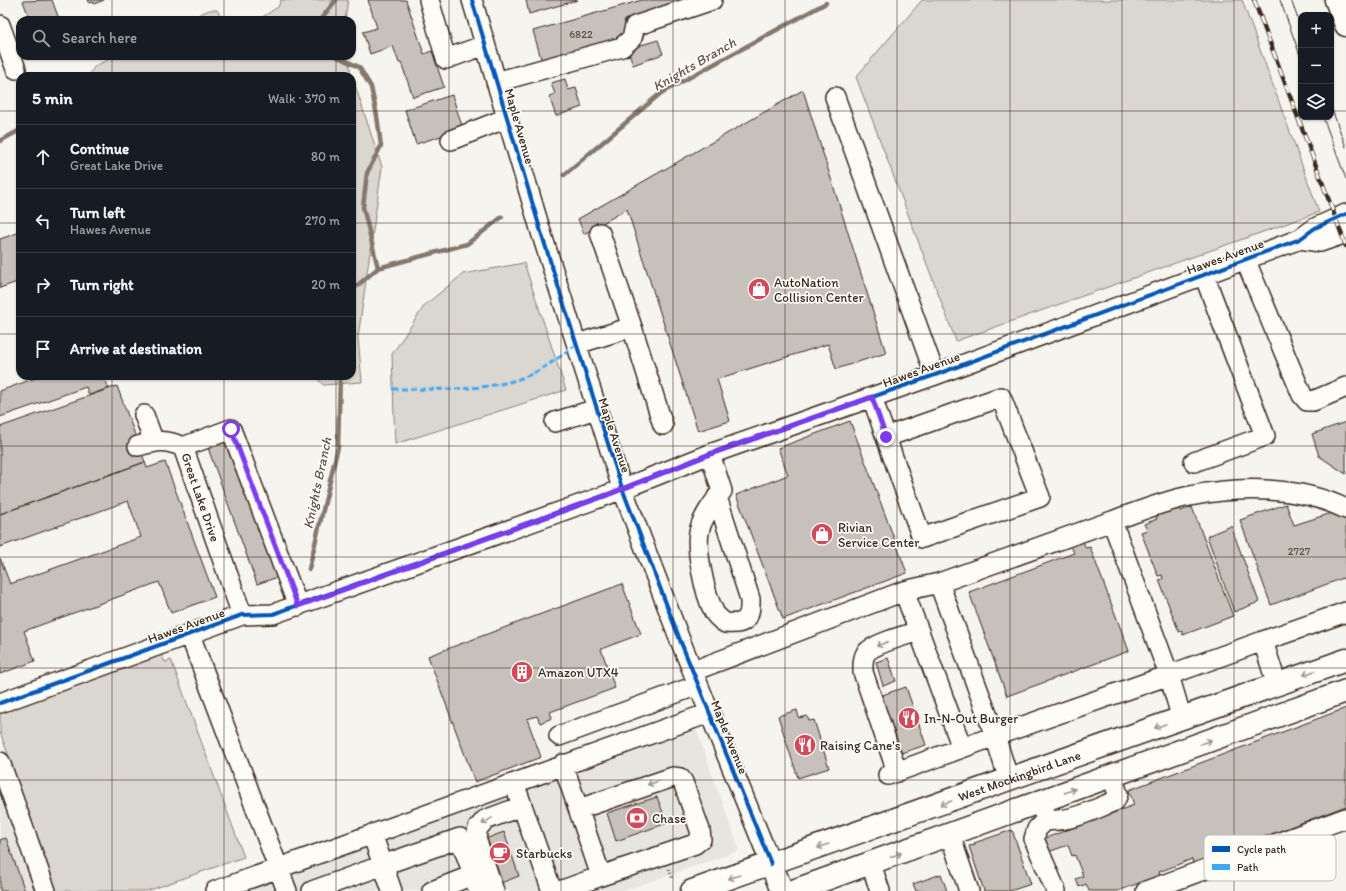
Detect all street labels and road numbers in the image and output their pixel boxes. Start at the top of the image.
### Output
street label: Maple Avenue [502,87,537,166]
street label: Hawes Avenue [1185,236,1266,277]
street label: Hawes Avenue [881,349,962,390]
street label: Maple Avenue [595,396,634,475]
street label: Great Lake Drive [178,451,223,544]
street label: Hawes Avenue [146,605,227,646]
street label: Maple Avenue [708,698,751,776]
street label: West Mockingbird Lane [956,747,1083,804]

